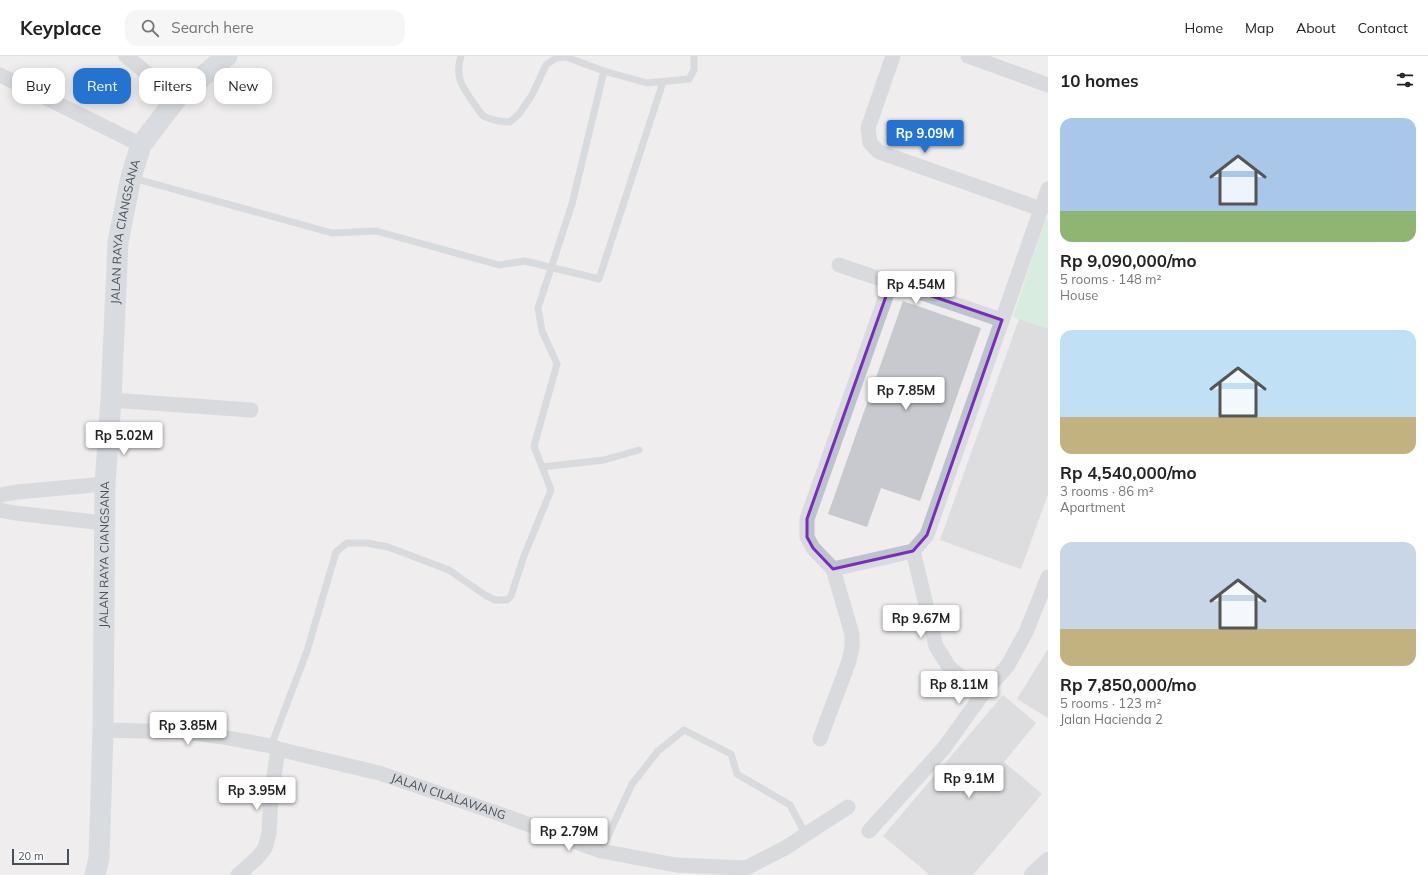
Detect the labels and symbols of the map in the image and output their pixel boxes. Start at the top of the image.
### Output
pin: Rp 9.09M [884,120,966,154]
street label: JALAN RAYA CIANGSANA [107,157,143,305]
pin: Rp 4.54M [875,271,957,305]
pin: Rp 7.85M [865,377,947,411]
pin: Rp 5.02M [83,422,165,456]
street label: JALAN RAYA CIANGSANA [96,481,112,628]
pin: Rp 9.67M [880,605,962,639]
pin: Rp 8.11M [918,671,1000,705]
pin: Rp 3.85M [147,712,229,746]
pin: Rp 9.1M [932,765,1006,799]
street label: JALAN CILALAWANG [389,770,508,823]
pin: Rp 3.95M [216,777,298,811]
pin: Rp 2.79M [528,818,610,852]
scale bar [12,847,69,866]

